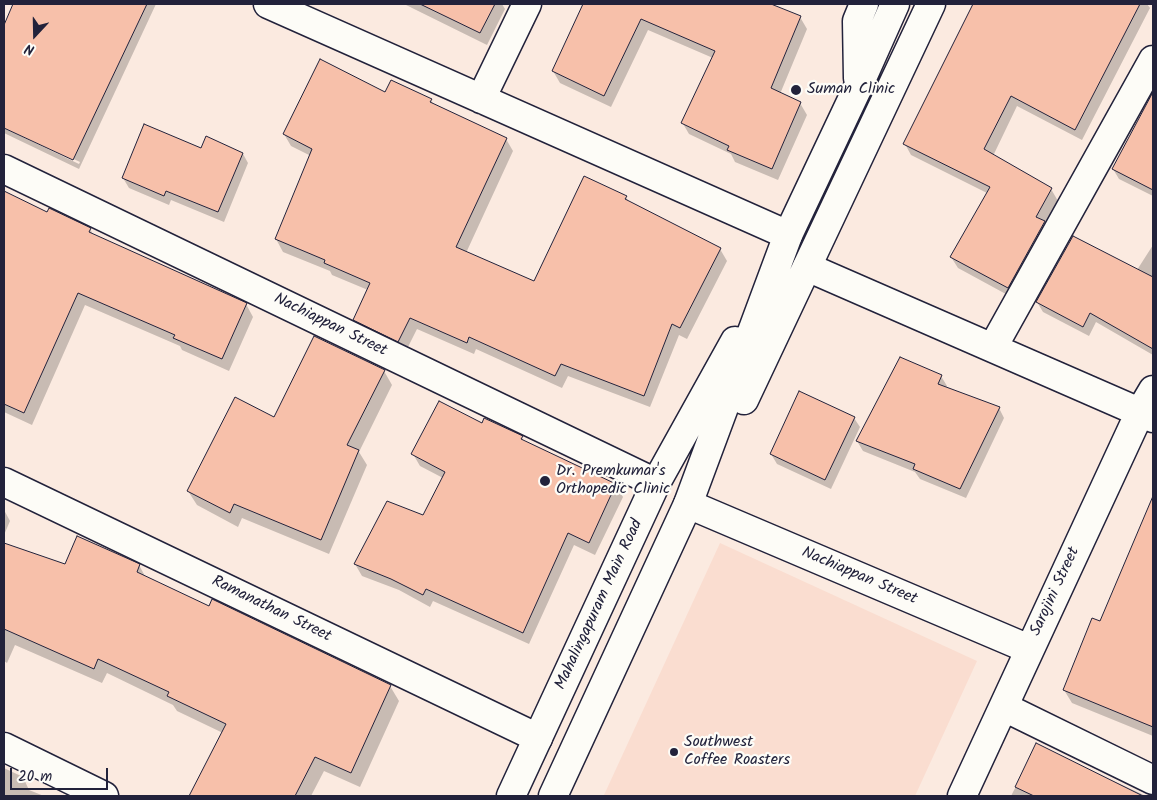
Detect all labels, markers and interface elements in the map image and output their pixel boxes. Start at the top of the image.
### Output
north arrow [10,10,60,60]
text: N [22,37,38,61]
place label: Suman Clinic [807,80,895,100]
marker: Suman Clinic [789,83,803,97]
street label: Nachiappan Street [270,290,390,362]
place label: Dr. Premkumar's Orthopedic Clinic [556,462,670,500]
marker: Dr. Premkumar's Orthopedic Clinic [538,474,552,488]
street label: Mahalingapuram Main Road [552,517,648,693]
street label: Nachiappan Street [798,544,920,610]
street label: Sarojini Street [1027,545,1085,639]
street label: Ramanathan Street [208,573,334,647]
place label: Southwest Coffee Roasters [684,733,790,771]
marker: Southwest Coffee Roasters [668,746,680,758]
scale bar [12,758,110,790]
text: 20 m [18,765,52,789]

